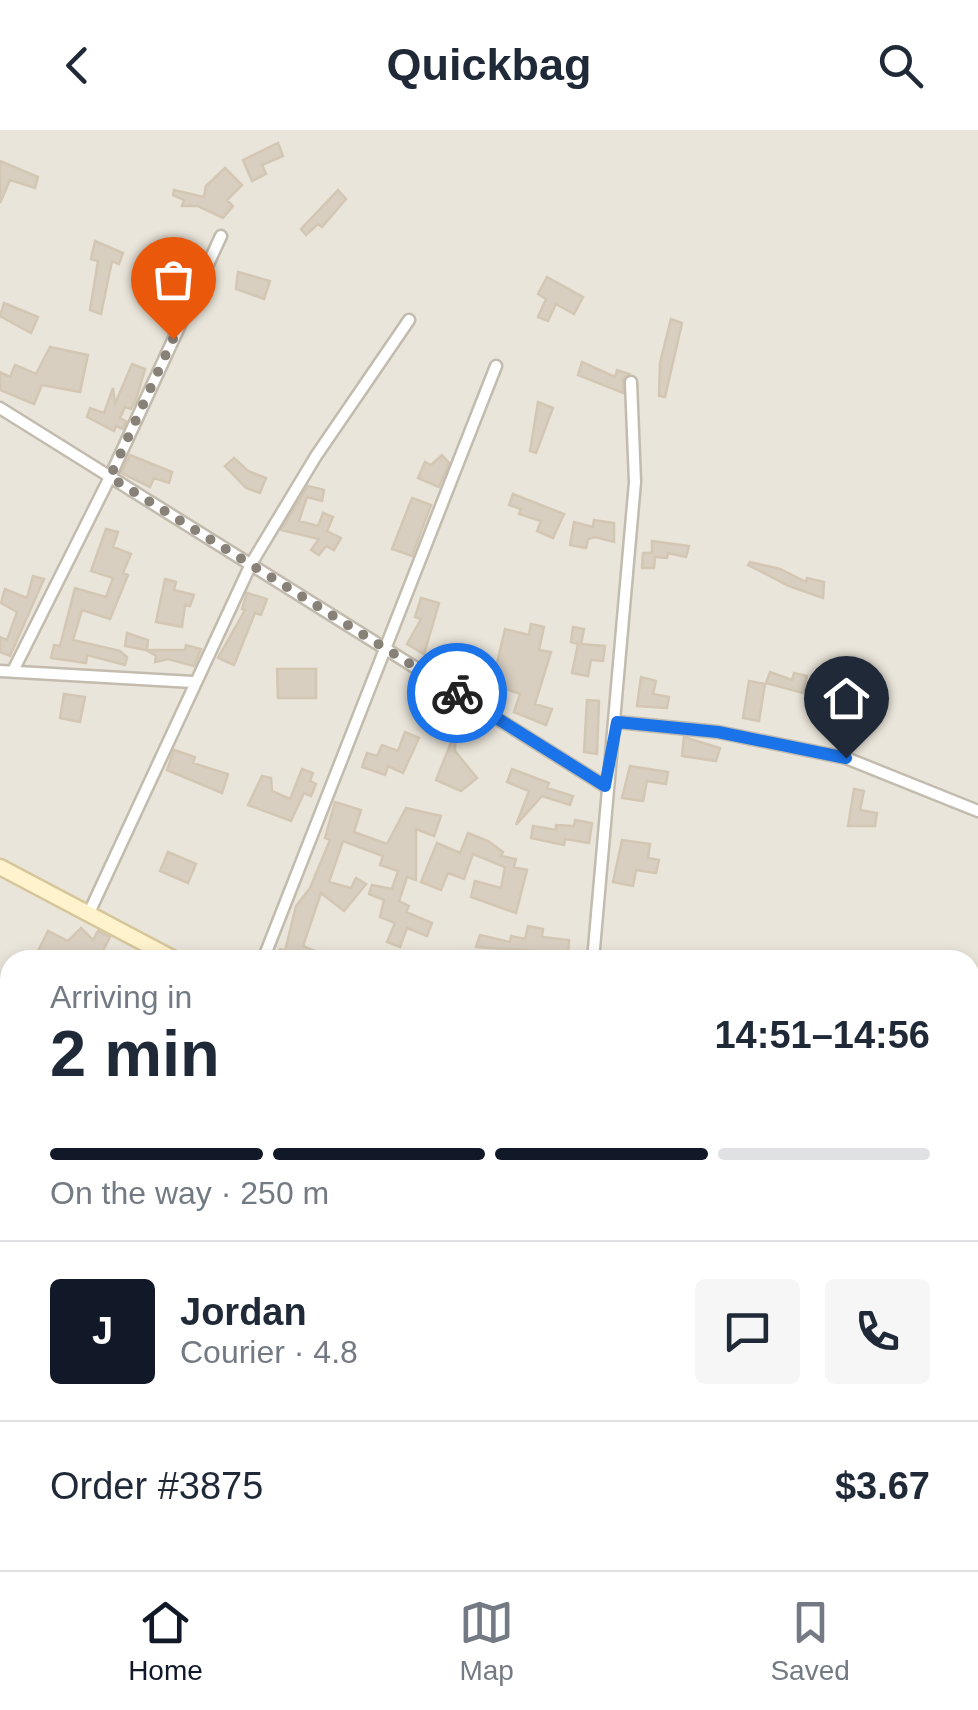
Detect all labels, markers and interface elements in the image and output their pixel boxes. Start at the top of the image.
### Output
icon: back [50,38,105,93]
icon: search [873,38,928,93]
text: Quickbag [386,39,592,90]
pin [131,237,216,340]
icon: bag [146,252,201,307]
courier [407,643,507,743]
pin [804,656,889,759]
icon: bike [430,666,485,721]
icon: home [819,671,874,726]
text: Arriving in [50,979,192,1015]
text: 14:51–14:56 [714,1014,930,1056]
text: 2 min [50,1017,220,1090]
text: On the way · 250 m [50,1175,329,1211]
button: chat [695,1279,800,1384]
button: phone [825,1279,930,1384]
text: Jordan [180,1291,307,1333]
text: J [92,1310,113,1352]
text: Courier · 4.8 [180,1334,358,1370]
text: Order #3875 [50,1465,263,1507]
text: $3.67 [835,1465,930,1507]
tab: Home [128,1595,203,1687]
tab: Map [459,1595,514,1687]
tab: Saved [770,1595,850,1687]

